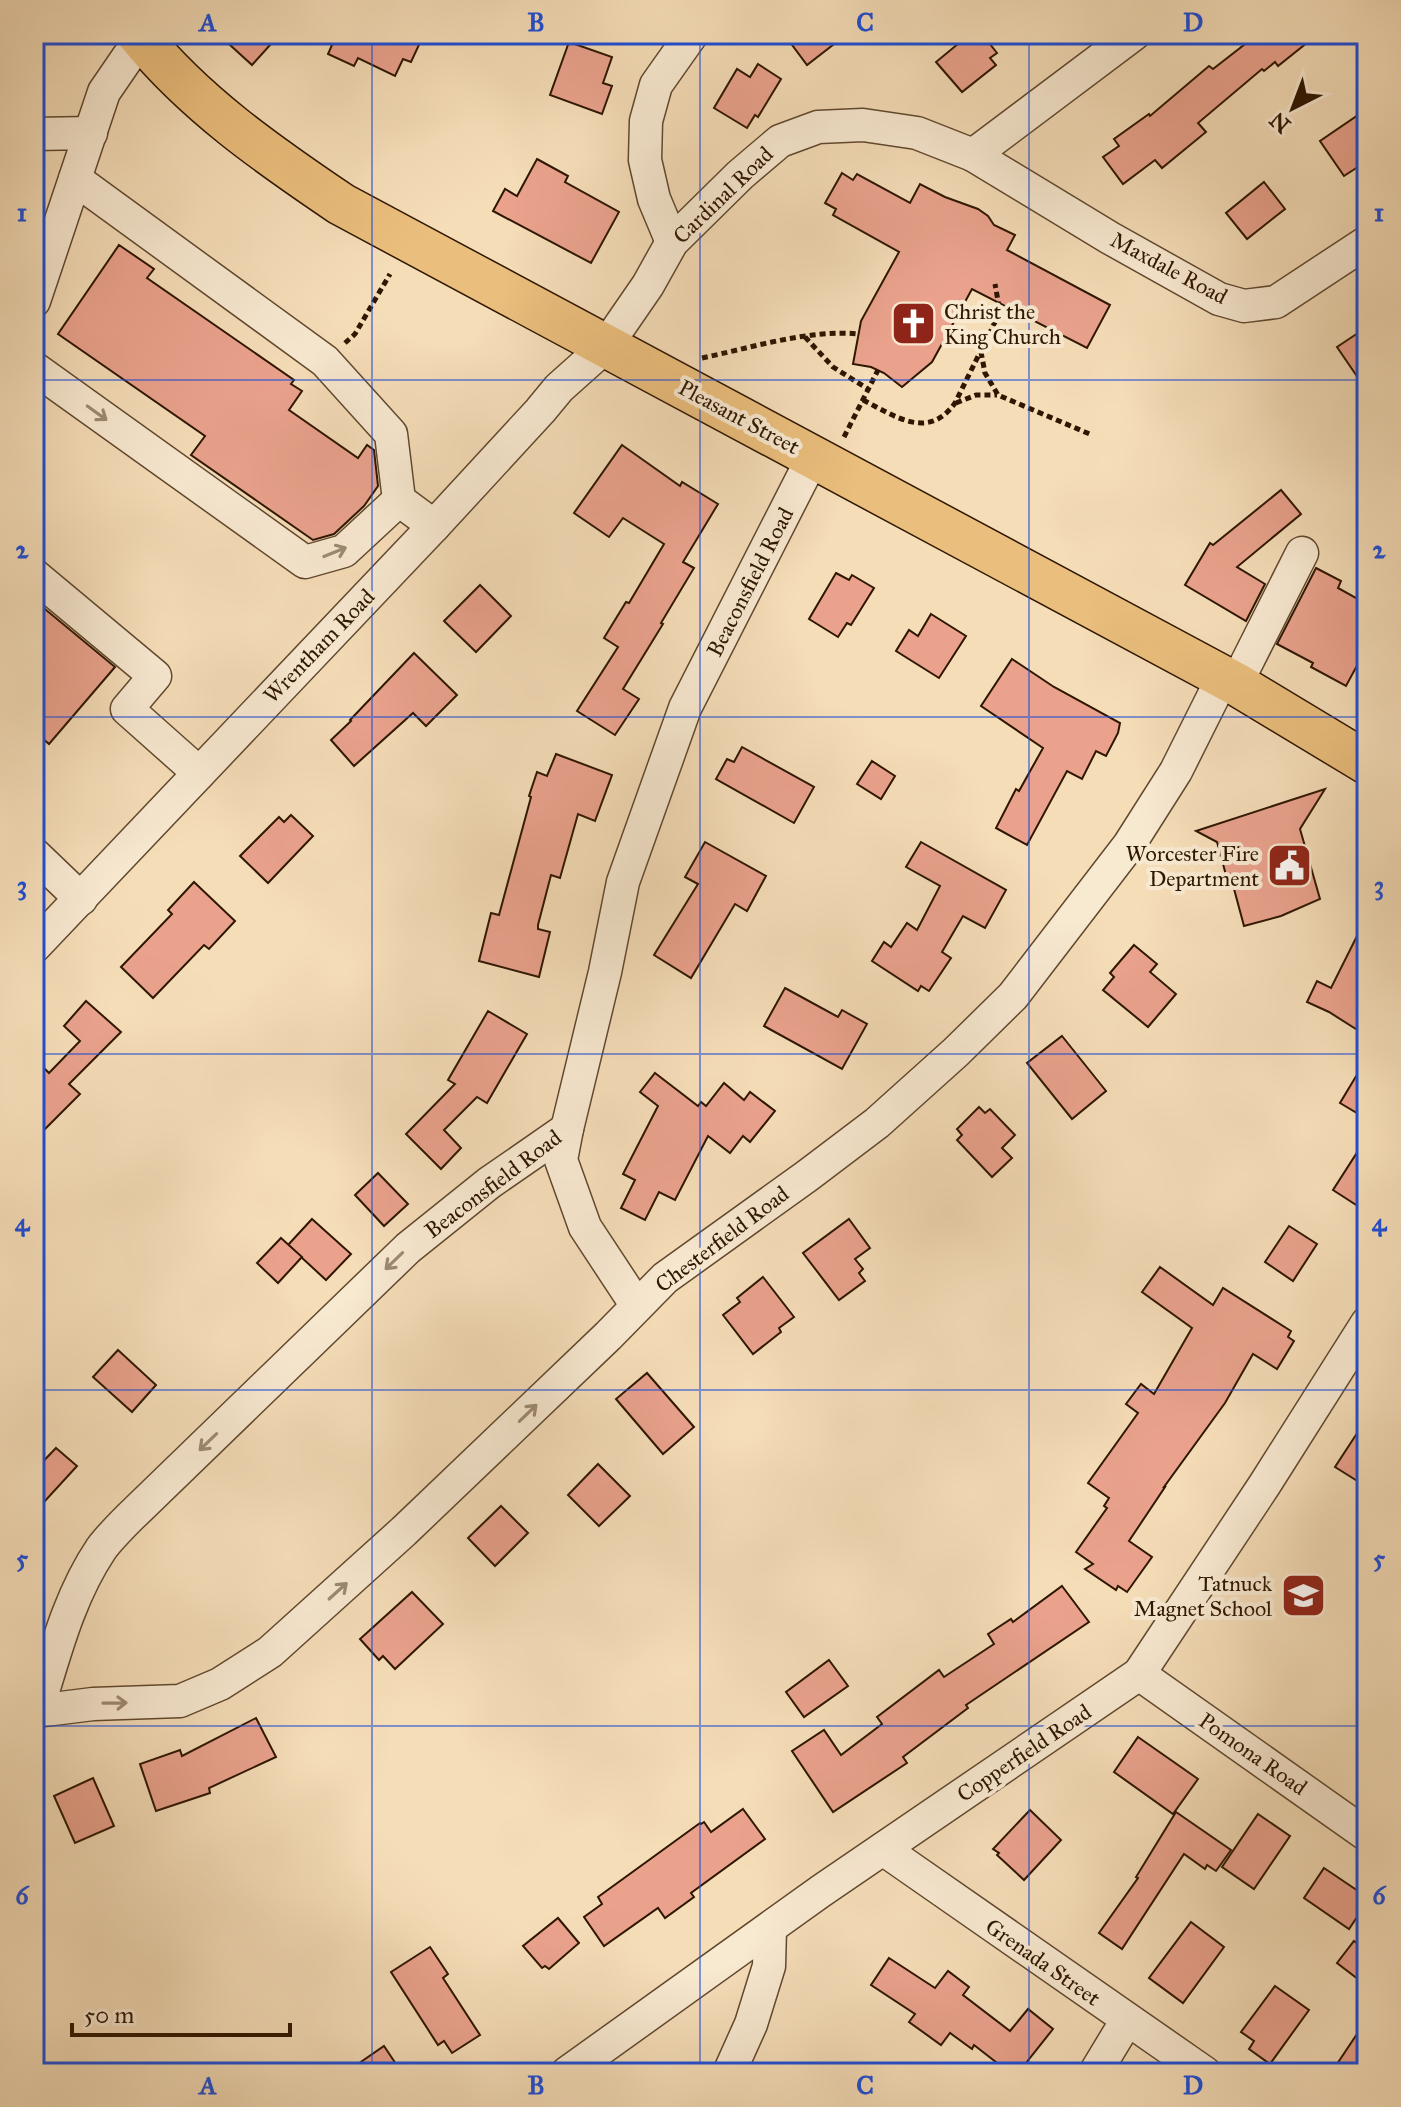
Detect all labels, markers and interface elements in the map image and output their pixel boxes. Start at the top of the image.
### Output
text: A [197,6,217,38]
text: B [527,6,545,38]
text: C [856,6,874,38]
text: D [1183,6,1203,38]
north arrow [1253,68,1333,148]
text: N [1264,106,1296,139]
street label: Cardinal Road [667,141,779,249]
text: 1 [17,196,27,228]
text: 1 [1374,196,1384,228]
street label: Maxdale Road [1106,226,1232,310]
place label: Christ the King Church [944,298,1061,350]
church icon: Christ the King Church [889,300,937,348]
street label: Pleasant Street [674,374,804,460]
one-way arrow [86,405,108,421]
street label: Beaconsfield Road [701,503,799,661]
text: 2 [16,533,30,565]
text: 2 [1373,533,1387,565]
one-way arrow [323,544,347,558]
street label: Wrentham Road [258,583,380,709]
place label: Worcester Fire Department [1126,840,1259,892]
public building icon: Worcester Fire Department [1266,842,1314,890]
text: 3 [17,869,27,901]
text: 3 [1374,869,1384,901]
street label: Beaconsfield Road [419,1124,567,1244]
street label: Chesterfield Road [650,1180,794,1298]
text: 4 [15,1206,31,1238]
text: 4 [1372,1206,1388,1238]
one-way arrow [384,1252,404,1271]
one-way arrow [517,1404,537,1422]
one-way arrow [198,1433,218,1452]
text: 5 [16,1542,29,1574]
text: 5 [1373,1542,1386,1574]
place label: Tatnuck Magnet School [1134,1570,1273,1622]
school or university icon: Tatnuck Magnet School [1279,1572,1327,1620]
one-way arrow [328,1582,348,1600]
one-way arrow [101,1695,128,1711]
street label: Copperfield Road [952,1698,1096,1808]
street label: Pomona Road [1194,1707,1312,1801]
text: 6 [15,1879,30,1911]
text: 6 [1372,1879,1387,1911]
street label: Grenada Street [980,1912,1106,2012]
scale bar [72,1987,290,2037]
text: 50 m [84,2000,134,2030]
text: A [197,2069,217,2101]
text: B [527,2069,545,2101]
text: C [856,2069,874,2101]
text: D [1183,2069,1203,2101]

